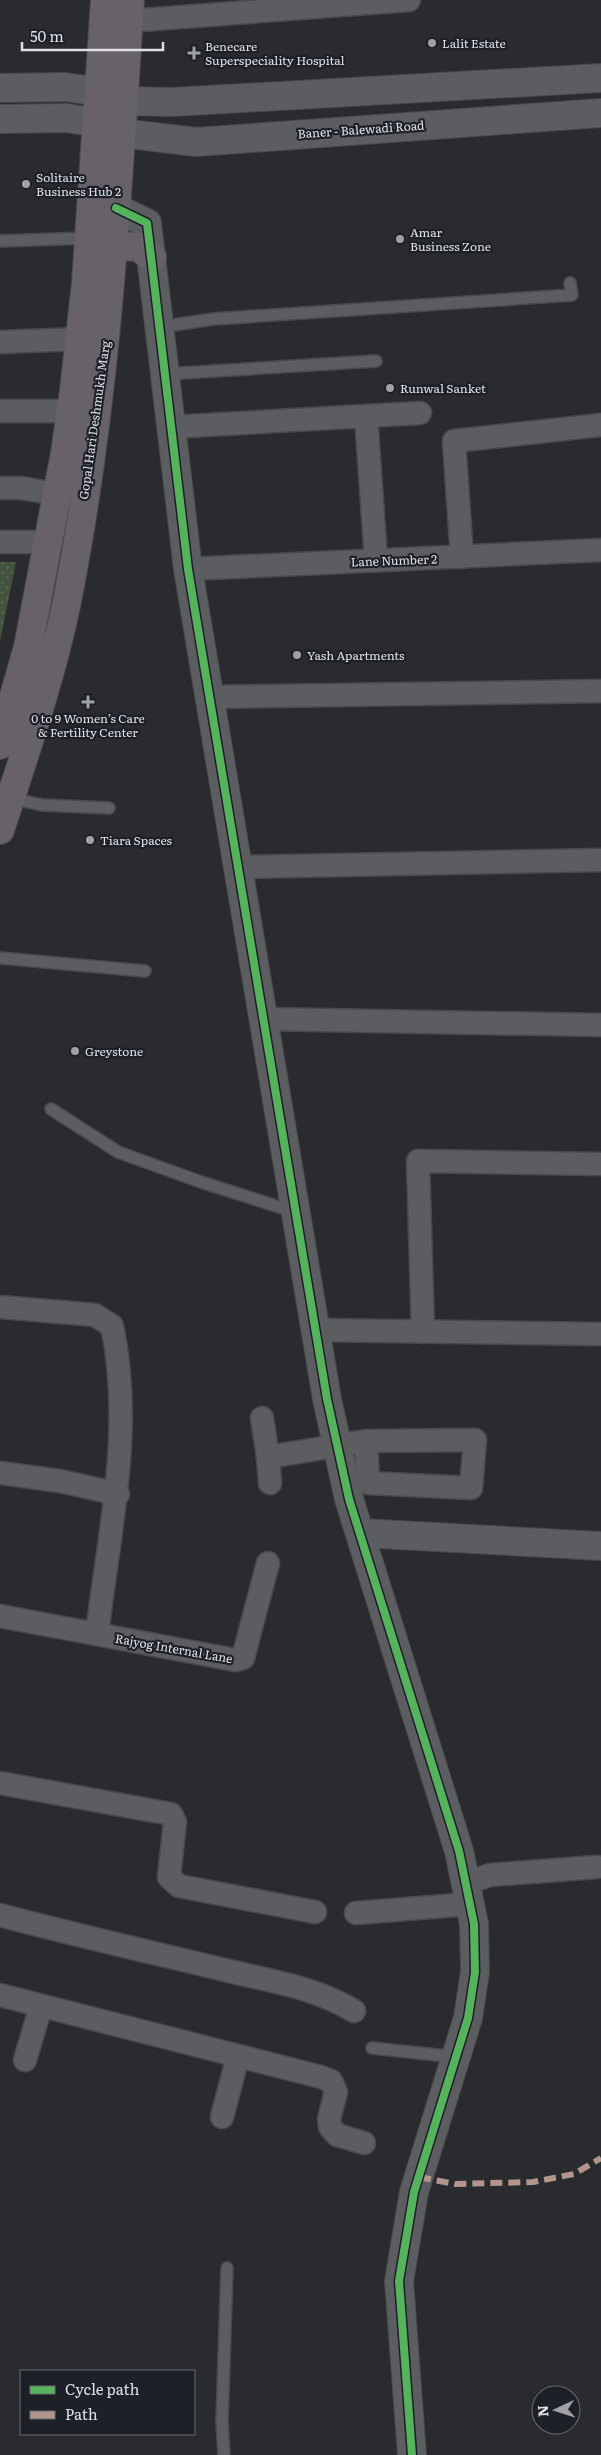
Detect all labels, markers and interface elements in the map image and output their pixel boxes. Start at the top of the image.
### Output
scale bar [22,20,164,52]
text: 50 m [30,24,64,47]
place label: Lalit Estate [442,34,506,52]
place label: Benecare Superspeciality Hospital [205,37,345,69]
marker: Lalit Estate [426,37,438,49]
marker: Benecare Superspeciality Hospital [187,46,201,60]
street label: Baner - Balewadi Road [297,116,426,142]
place label: Solitaire Business Hub 2 [36,168,121,200]
marker: Solitaire Business Hub 2 [20,178,32,190]
place label: Amar Business Zone [410,223,491,255]
marker: Amar Business Zone [394,233,406,245]
street label: Gopal Hari Deshmukh Marg [74,339,114,501]
place label: Runwal Sanket [400,379,486,397]
marker: Runwal Sanket [384,382,396,394]
street label: Lane Number 2 [350,549,438,571]
place label: Yash Apartments [307,646,405,664]
marker: Yash Apartments [291,649,303,661]
marker: 0 to 9 Women’s Care & Fertility Center [81,695,95,709]
place label: 0 to 9 Women’s Care & Fertility Center [31,709,145,741]
place label: Tiara Spaces [100,831,173,849]
marker: Tiara Spaces [84,834,96,846]
place label: Greystone [85,1042,143,1060]
marker: Greystone [69,1045,81,1057]
street label: Rajyog Internal Lane [114,1629,234,1667]
legend [20,2370,195,2435]
text: Cycle path [65,2377,140,2400]
north arrow [531,2385,581,2435]
text: Path [65,2402,98,2425]
text: N [532,2404,552,2418]

